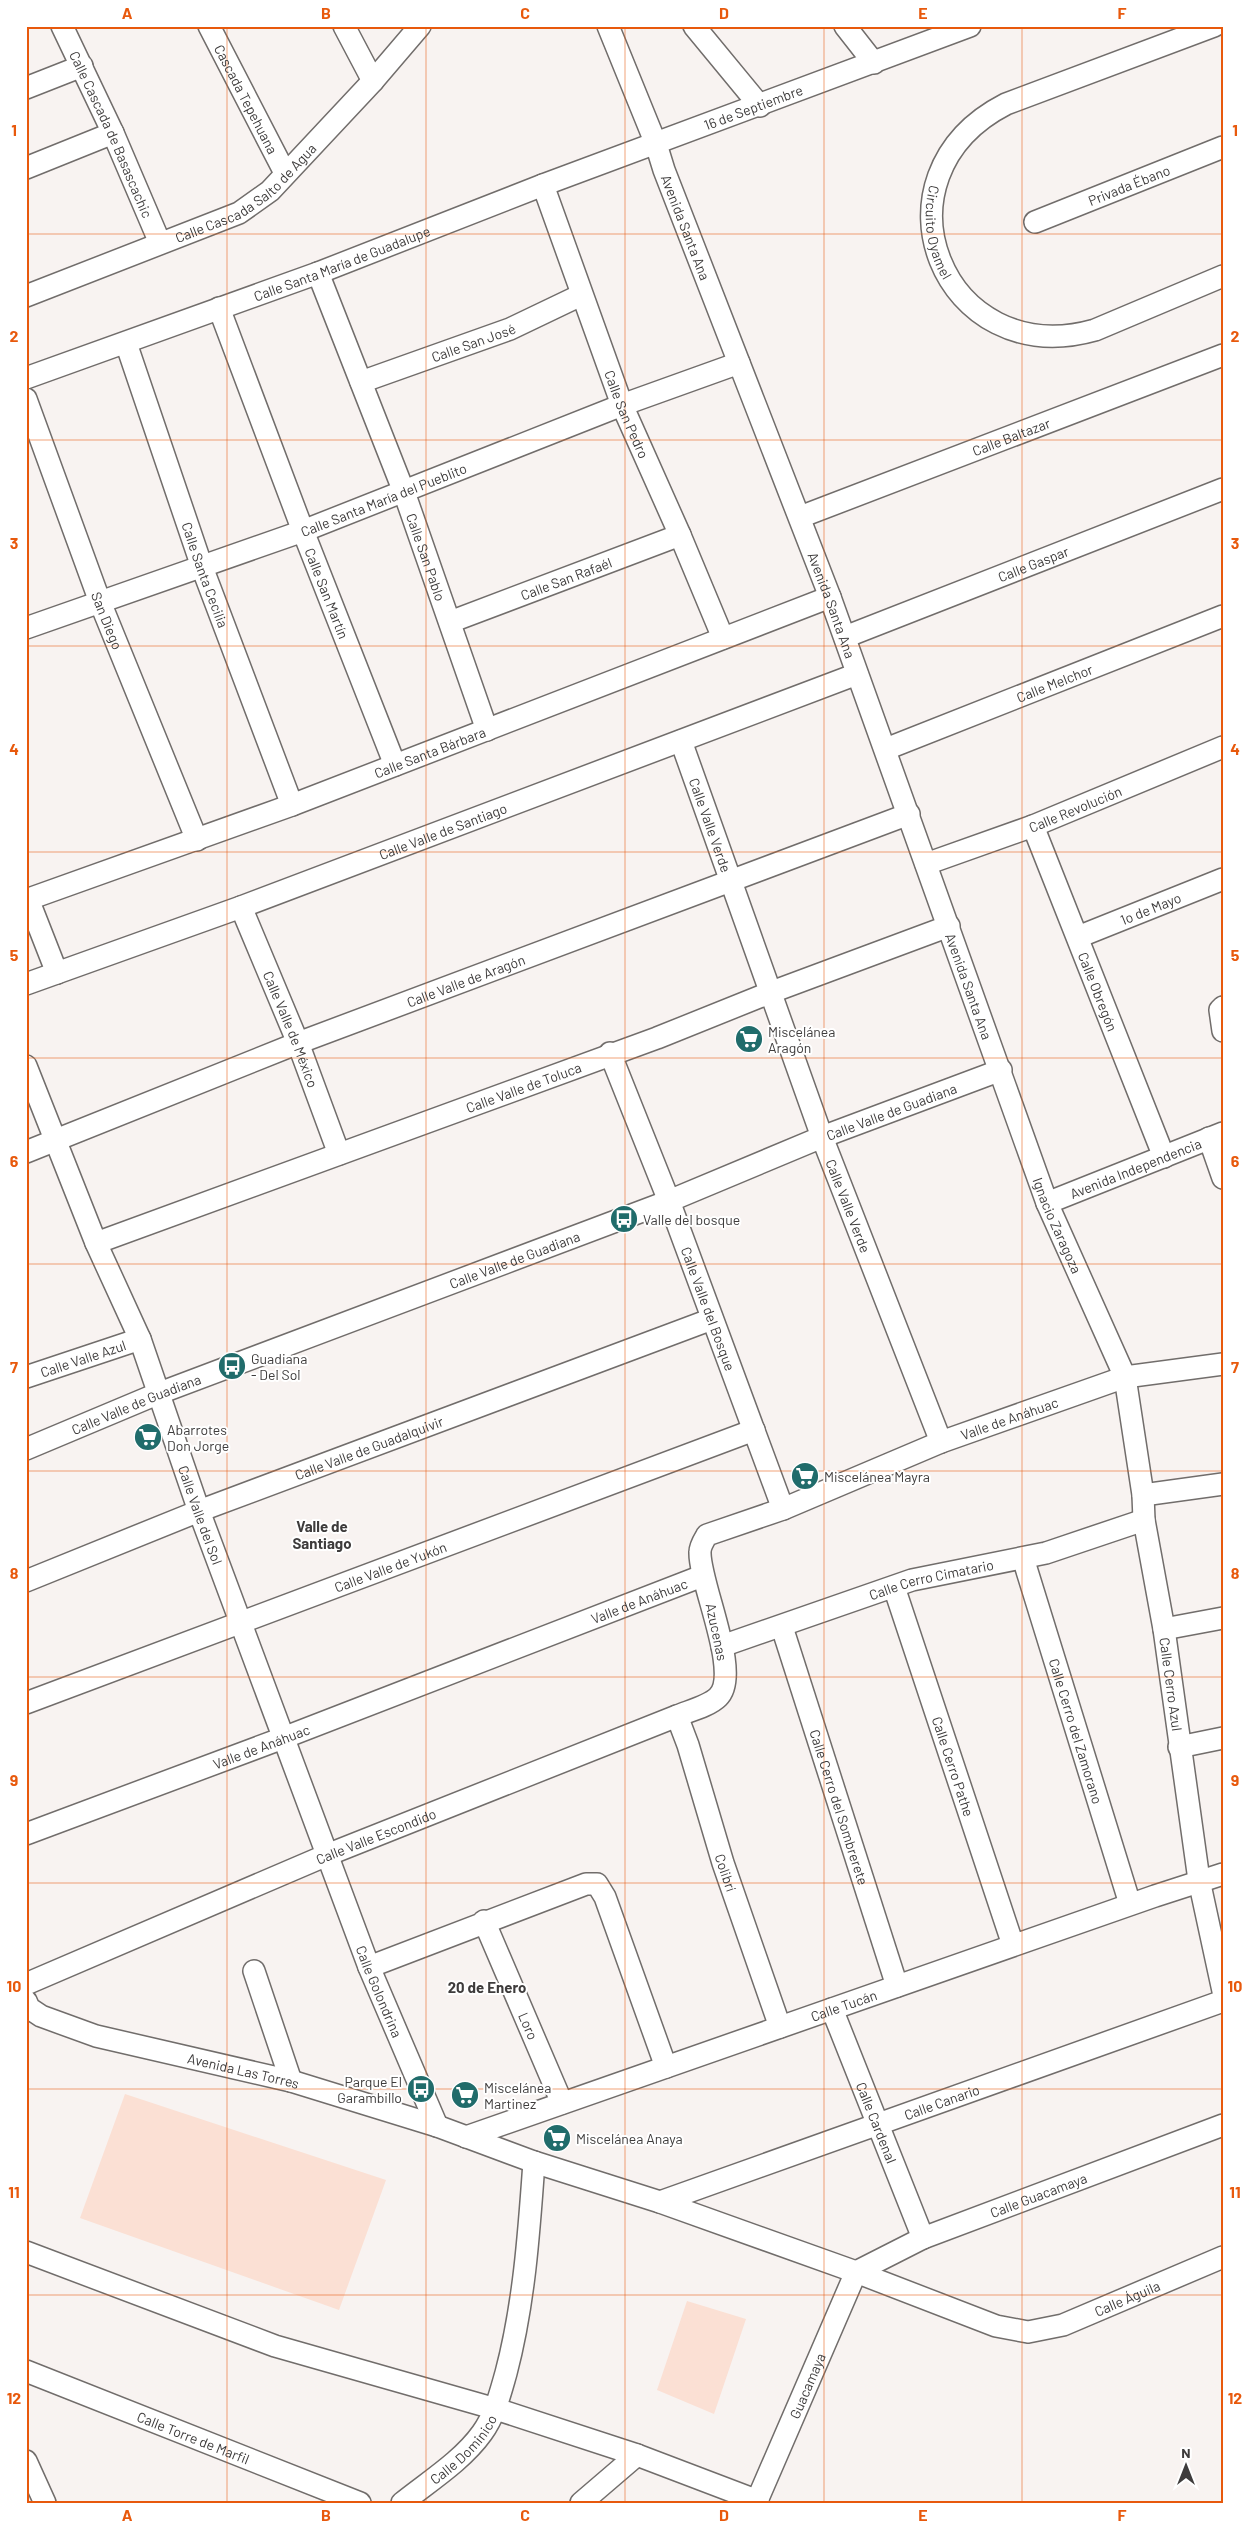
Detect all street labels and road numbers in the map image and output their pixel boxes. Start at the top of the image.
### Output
street label: Cascada Tepehuana [211,41,282,156]
street label: Calle Cascada de Basascachic [67,48,157,220]
street label: 16 de Septiembre [701,81,805,133]
street label: Calle Cascada Salto de Agua [173,139,319,246]
street label: Privada Ébano [1085,161,1172,209]
street label: Avenida Santa Ana [658,172,714,282]
street label: Circuito Oyamel [923,184,956,282]
street label: Calle Santa María de Guadalupe [251,222,432,304]
street label: Calle San José [429,319,518,365]
street label: Calle San Pedro [602,368,653,461]
street label: Calle Baltazar [970,414,1052,459]
street label: Calle Santa María del Pueblito [298,459,469,540]
street label: Calle San Pablo [403,511,450,603]
street label: Calle Santa Cecilia [179,520,233,630]
street label: Calle Gaspar [995,542,1071,585]
street label: Calle San Martín [302,545,353,641]
street label: Avenida Santa Ana [805,549,860,660]
street label: Calle San Rafaél [518,553,614,603]
street label: San Diego [88,589,127,652]
street label: Calle Melchor [1014,660,1095,705]
street label: Calle Santa Bárbara [371,723,488,781]
street label: Calle Valle Verde [686,775,735,874]
street label: Calle Revolución [1026,782,1124,835]
street label: Calle Valle de Santiago [376,799,509,863]
street label: 1o de Mayo [1117,888,1183,928]
street label: Avenida Santa Ana [942,931,996,1042]
street label: Calle Obregón [1075,949,1122,1034]
street label: Calle Valle de Aragón [404,950,527,1010]
street label: Calle Valle de México [260,968,322,1090]
street label: Calle Valle de Toluca [463,1058,583,1116]
street label: Calle Valle de Guadiana [824,1079,959,1143]
street label: Avenida Independencia [1067,1134,1204,1202]
street label: Calle Valle Verde [823,1156,875,1255]
street label: Ignacio Zaragoza [1030,1175,1086,1276]
street label: Calle Valle de Guadiana [447,1227,582,1292]
street label: Calle Valle del Bosque [678,1244,739,1373]
street label: Calle Valle Azul [38,1336,128,1380]
street label: Calle Valle de Guadiana [69,1370,203,1437]
street label: Valle de Anáhuac [958,1393,1060,1443]
street label: Calle Valle de Guadalquivir [292,1412,445,1483]
street label: Calle Valle del Sol [175,1463,227,1567]
street label: Calle Valle de Yukón [332,1538,449,1595]
street label: Calle Cerro Cimatario [866,1555,995,1603]
street label: Valle de Anáhuac [588,1574,690,1627]
street label: Azucenas [703,1602,731,1663]
street label: Calle Cerro Azul [1157,1636,1187,1732]
street label: Calle Cerro del Zamorano [1046,1656,1107,1806]
street label: Calle Cerro Pathe [929,1714,978,1818]
street label: Valle de Anáhuac [210,1720,312,1772]
street label: Calle Cerro del Sombrerete [807,1727,873,1887]
street label: Calle Valle Escondido [313,1804,438,1867]
street label: Colibrí [712,1852,741,1893]
street label: Calle Golondrina [353,1943,407,2040]
street label: Calle Tucán [808,1985,879,2024]
street label: Loro [516,2009,542,2042]
street label: Avenida Las Torres [186,2049,302,2092]
street label: Calle Cardenal [853,2079,901,2165]
street label: Calle Canario [902,2080,982,2123]
street label: Calle Guacamaya [987,2169,1089,2221]
street label: Calle Águila [1092,2276,1162,2319]
street label: Guacamaya [785,2350,829,2421]
street label: Calle Torre de Marfil [135,2407,252,2467]
street label: Calle Dominico [426,2412,500,2487]

